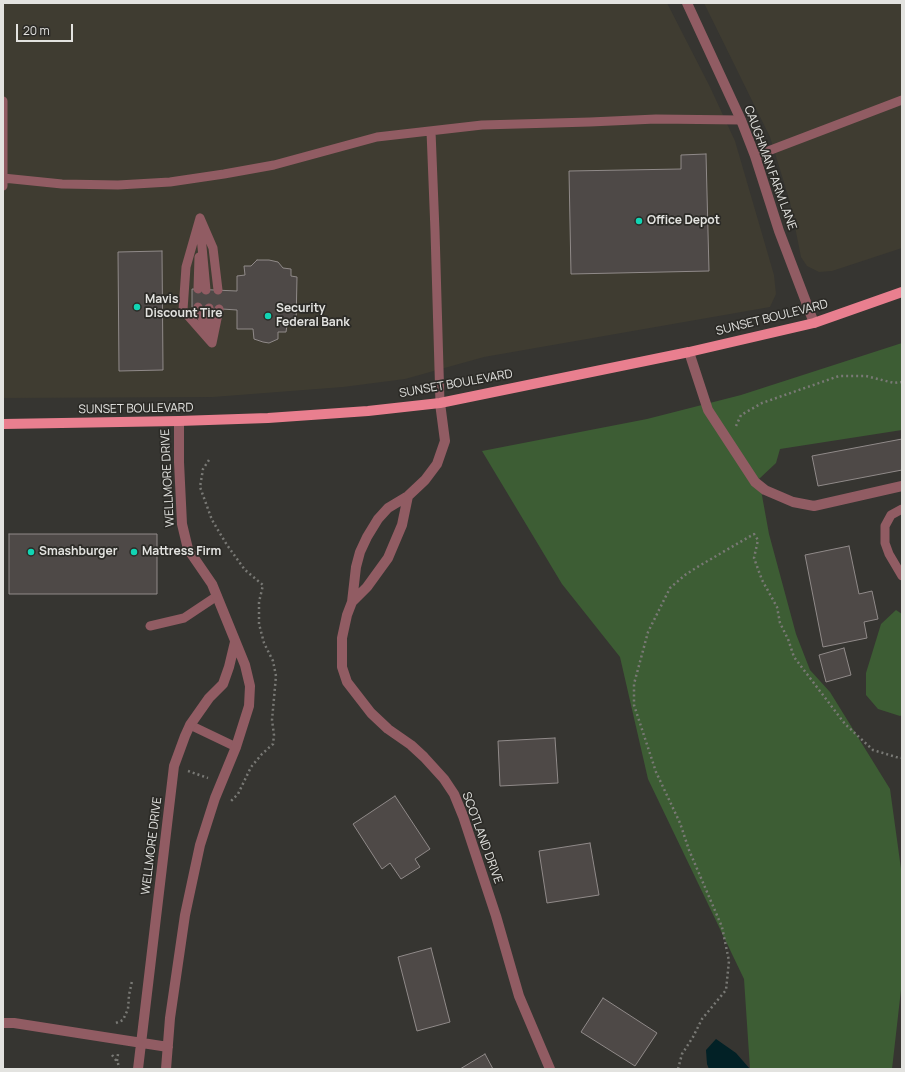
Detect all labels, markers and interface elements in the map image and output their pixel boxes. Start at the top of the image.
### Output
scale bar [18,16,75,42]
text: 20 m [23,22,50,39]
street label: CAUGHMAN FARM LANE [741,104,799,232]
place label: Office Depot [647,214,720,228]
marker: Office Depot [634,216,644,226]
place label: Mavis Discount Tire [145,293,223,321]
street label: SUNSET BOULEVARD [715,297,829,339]
marker: Mavis Discount Tire [132,302,142,312]
place label: Security Federal Bank [276,302,350,330]
marker: Security Federal Bank [263,311,273,321]
street label: SUNSET BOULEVARD [398,367,514,401]
street label: SUNSET BOULEVARD [78,401,194,417]
street label: WELLMORE DRIVE [158,428,178,528]
place label: Smashburger [39,545,117,559]
place label: Mattress Firm [142,545,221,559]
marker: Smashburger [26,547,36,557]
marker: Mattress Firm [129,547,139,557]
street label: SCOTLAND DRIVE [459,790,505,886]
street label: WELLMORE DRIVE [139,796,165,896]

